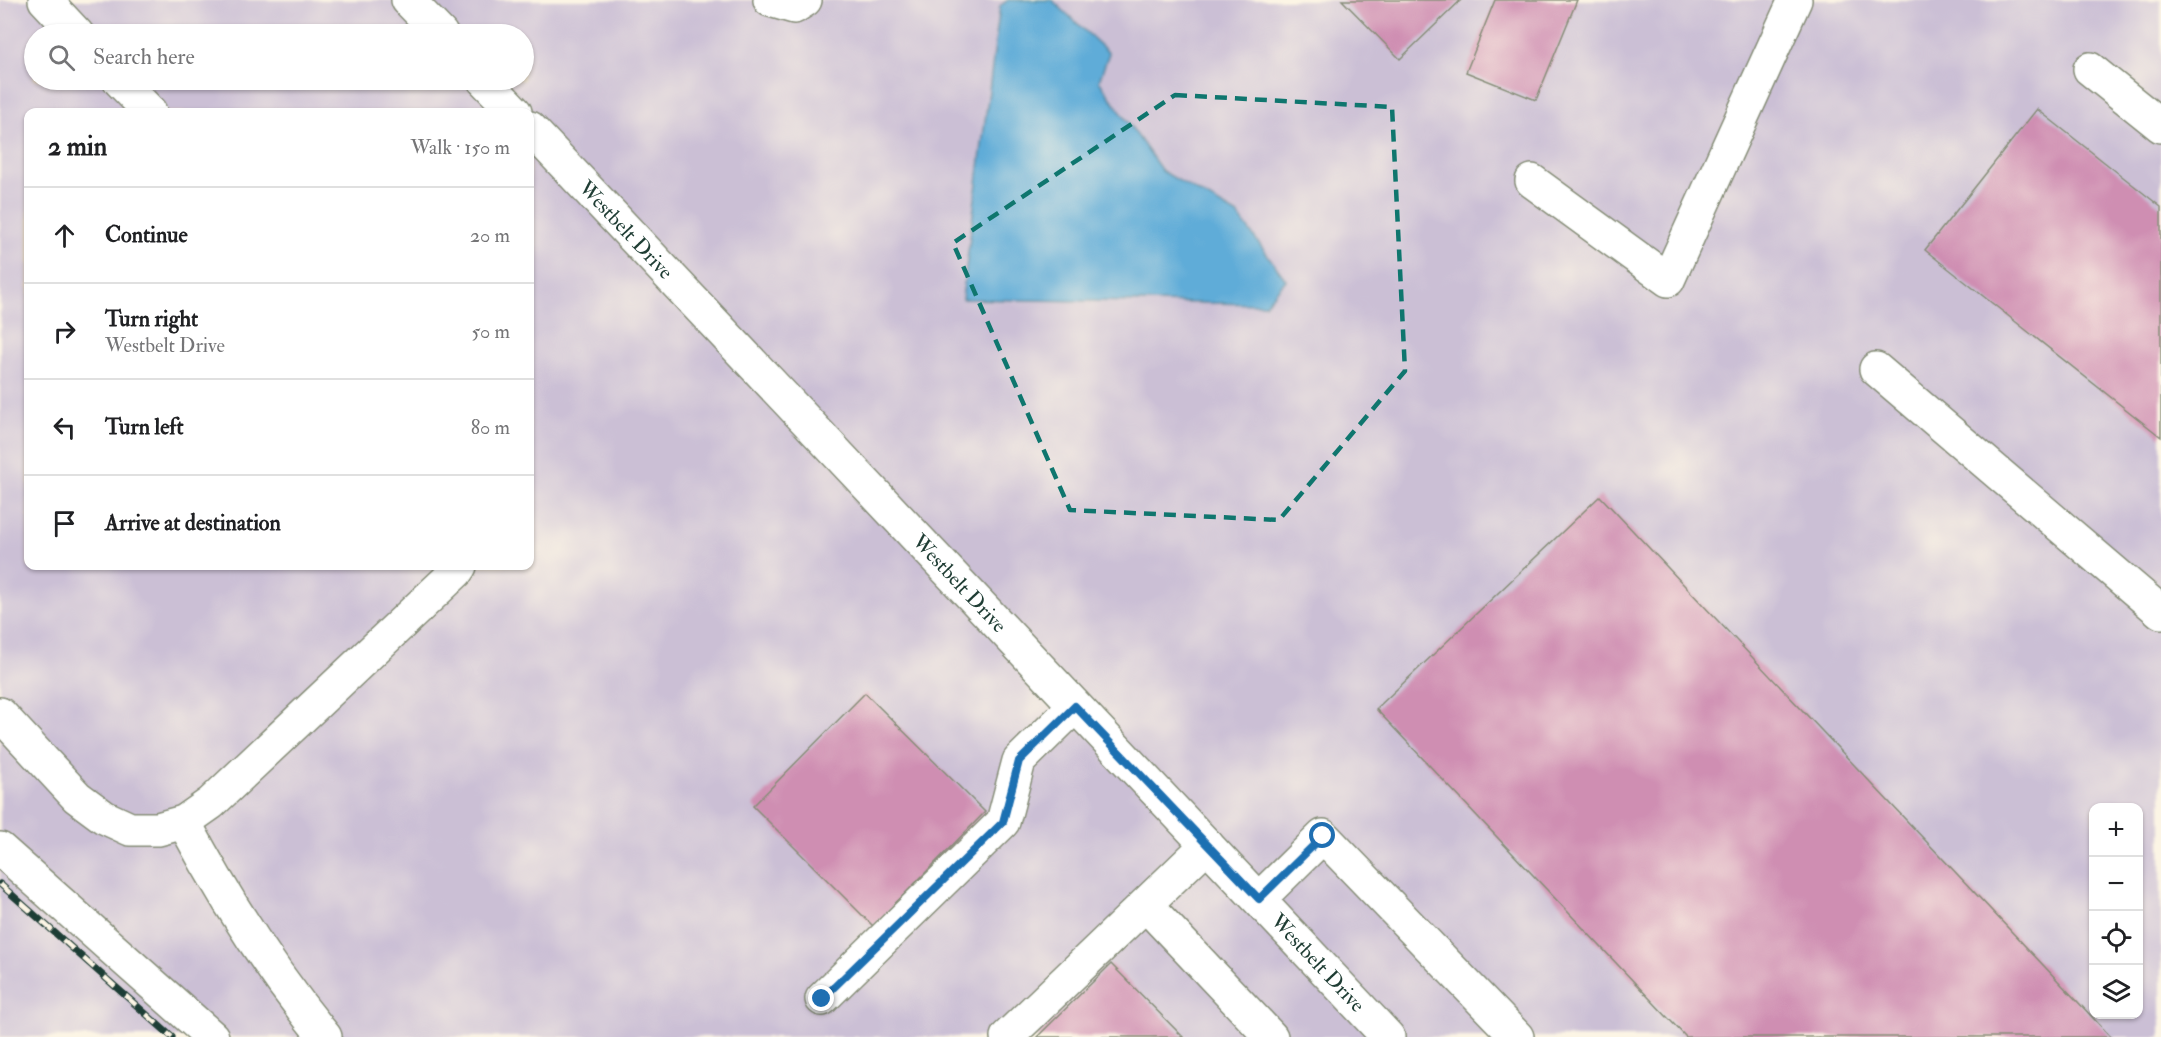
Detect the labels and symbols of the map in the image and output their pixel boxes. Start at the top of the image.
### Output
street label: Westbelt Drive [572,174,679,285]
street label: Westbelt Drive [906,528,1013,639]
route start [1309,822,1335,848]
street label: Westbelt Drive [1264,907,1371,1018]
route end [808,985,834,1011]

